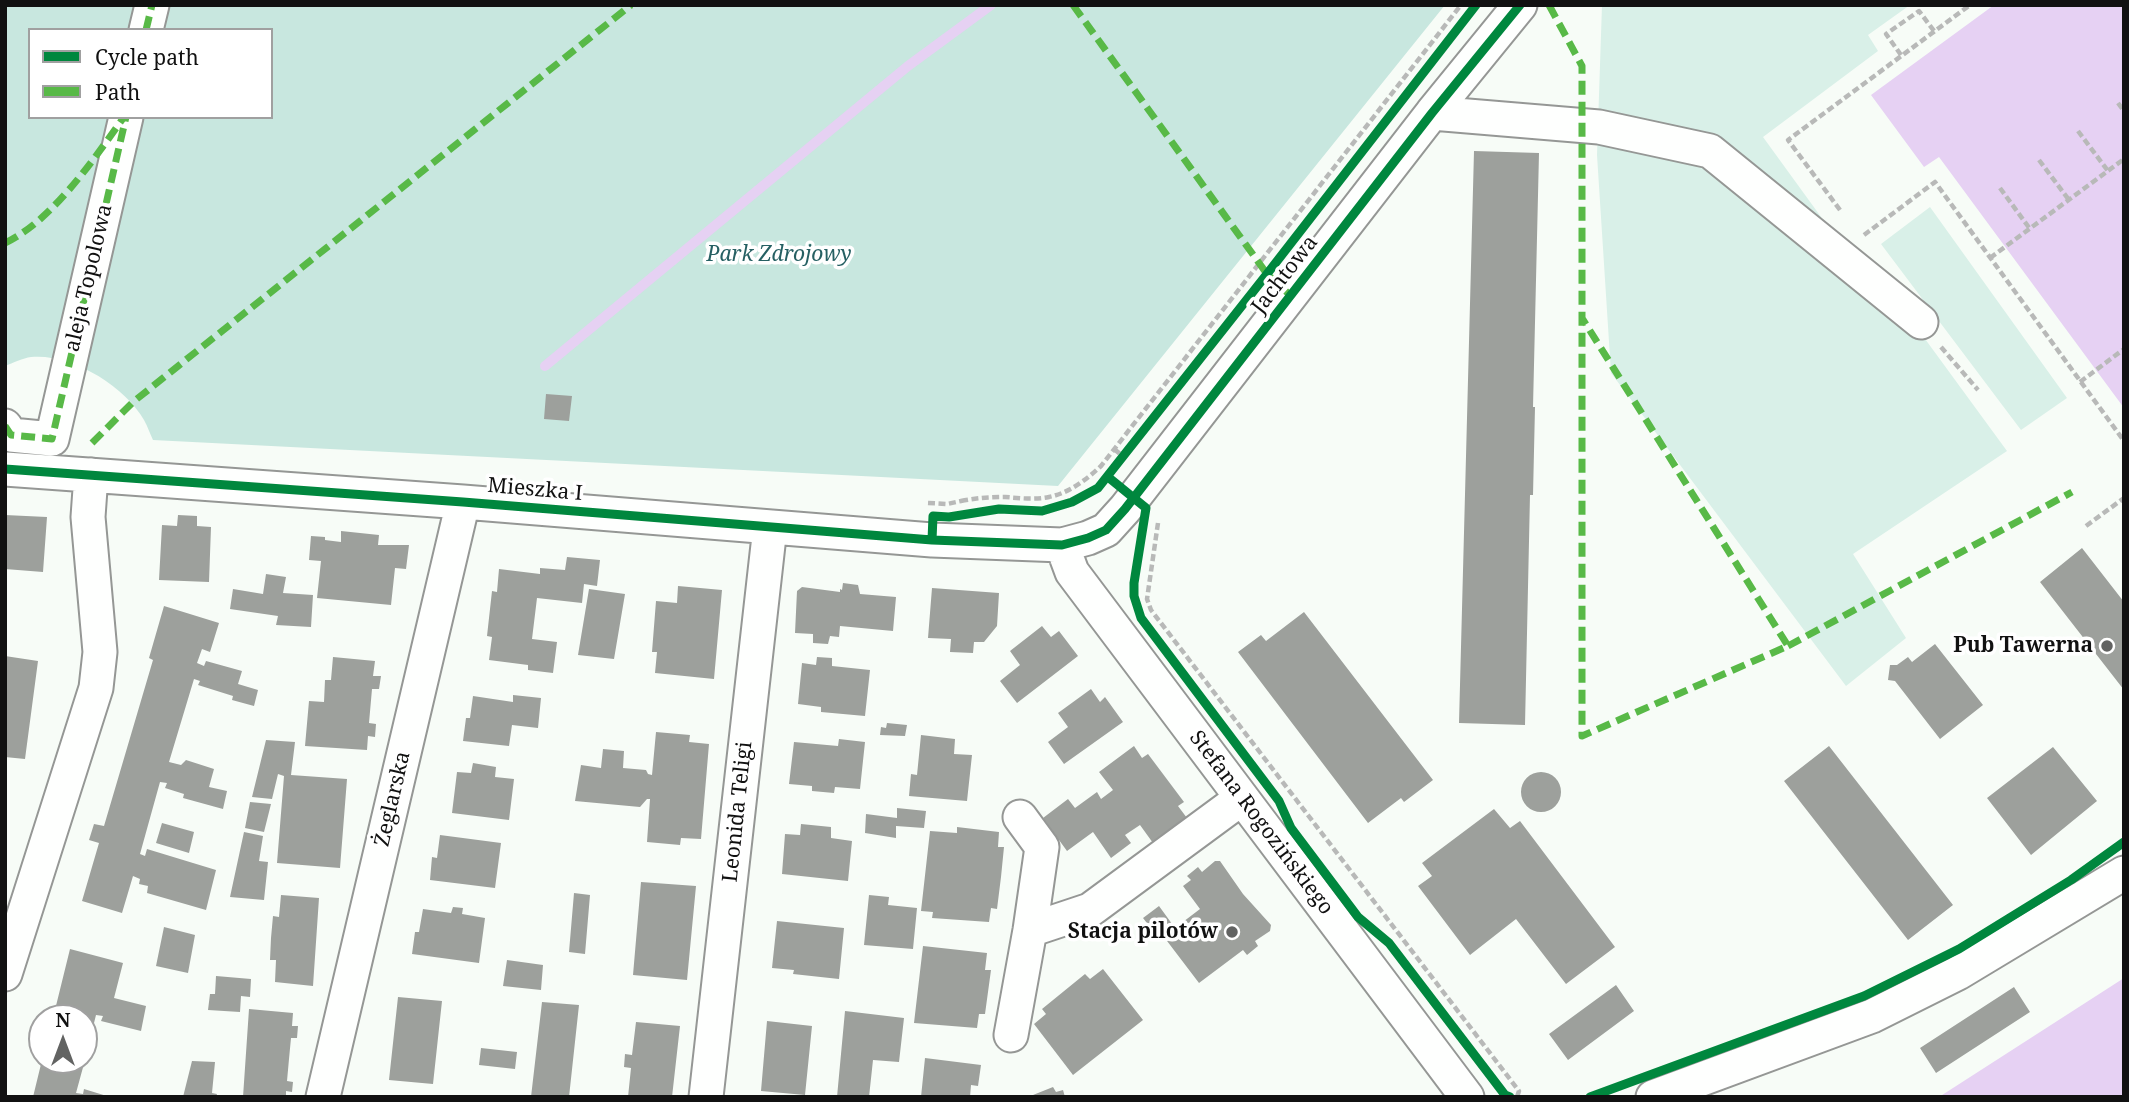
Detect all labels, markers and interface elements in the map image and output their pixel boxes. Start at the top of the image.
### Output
legend [28,28,273,119]
text: Cycle path [95,43,199,71]
text: Path [95,78,140,106]
street label: aleja Topolowa [60,202,118,354]
street label: Jachtowa [1247,231,1323,319]
park label: Park Zdrojowy [706,242,852,268]
street label: Mieszka I [487,473,583,507]
place label: Pub Tawerna [1953,633,2093,659]
marker: Pub Tawerna [2099,638,2115,654]
street label: Stefana Rogozińskiego [1184,726,1338,920]
street label: Leonida Teligi [718,740,758,884]
street label: Żeglarska [370,749,416,849]
place label: Stacja pilotów [1068,919,1218,945]
marker: Stacja pilotów [1224,924,1240,940]
north arrow [28,1004,98,1074]
text: N [56,1007,70,1033]

